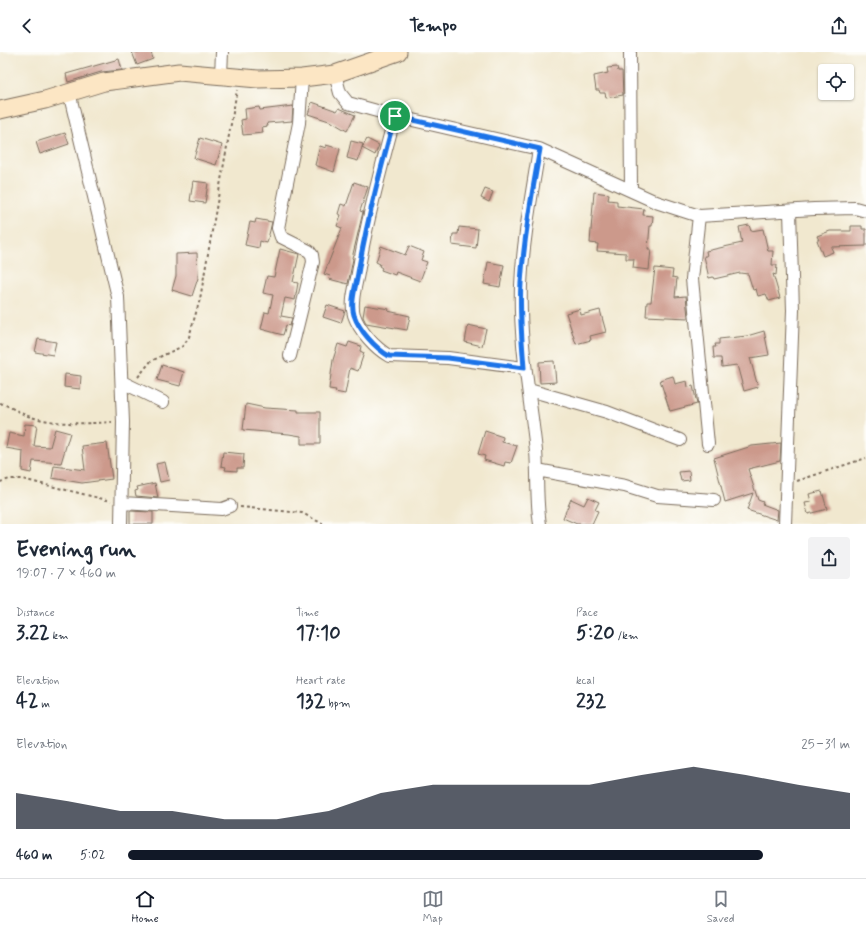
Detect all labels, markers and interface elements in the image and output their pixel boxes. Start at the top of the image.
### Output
text: Tempo [409,14,457,38]
icon: back [16,15,38,37]
icon: share [828,15,850,37]
map controls [818,64,854,100]
button: locate [818,64,854,100]
pin [378,99,412,133]
icon: arrive [384,105,406,127]
text: Evening run [16,536,136,564]
button: share [808,537,850,579]
text: 19:07 · 7 × 460 m [16,565,116,582]
text: Distance [16,606,55,620]
text: Time [296,606,319,620]
text: Pace [576,606,598,620]
text: 3.22 [16,620,50,647]
text: 17:10 [296,620,341,647]
text: 5:20 [576,620,615,647]
text: km [50,629,69,643]
text: /km [615,629,638,643]
text: Elevation [16,674,59,688]
text: Heart rate [296,674,345,688]
text: kcal [576,674,594,688]
text: 42 [16,688,38,715]
text: 132 [296,688,325,715]
text: 232 [576,688,606,715]
text: m [38,697,50,711]
text: bpm [325,697,350,711]
text: Elevation [16,736,67,753]
text: 25–31 m [801,736,850,753]
text: 460 m [16,847,52,864]
text: 5:02 [80,847,105,864]
tab: Home [131,888,159,926]
tab: Map [422,888,444,926]
tab: Saved [707,888,735,926]

